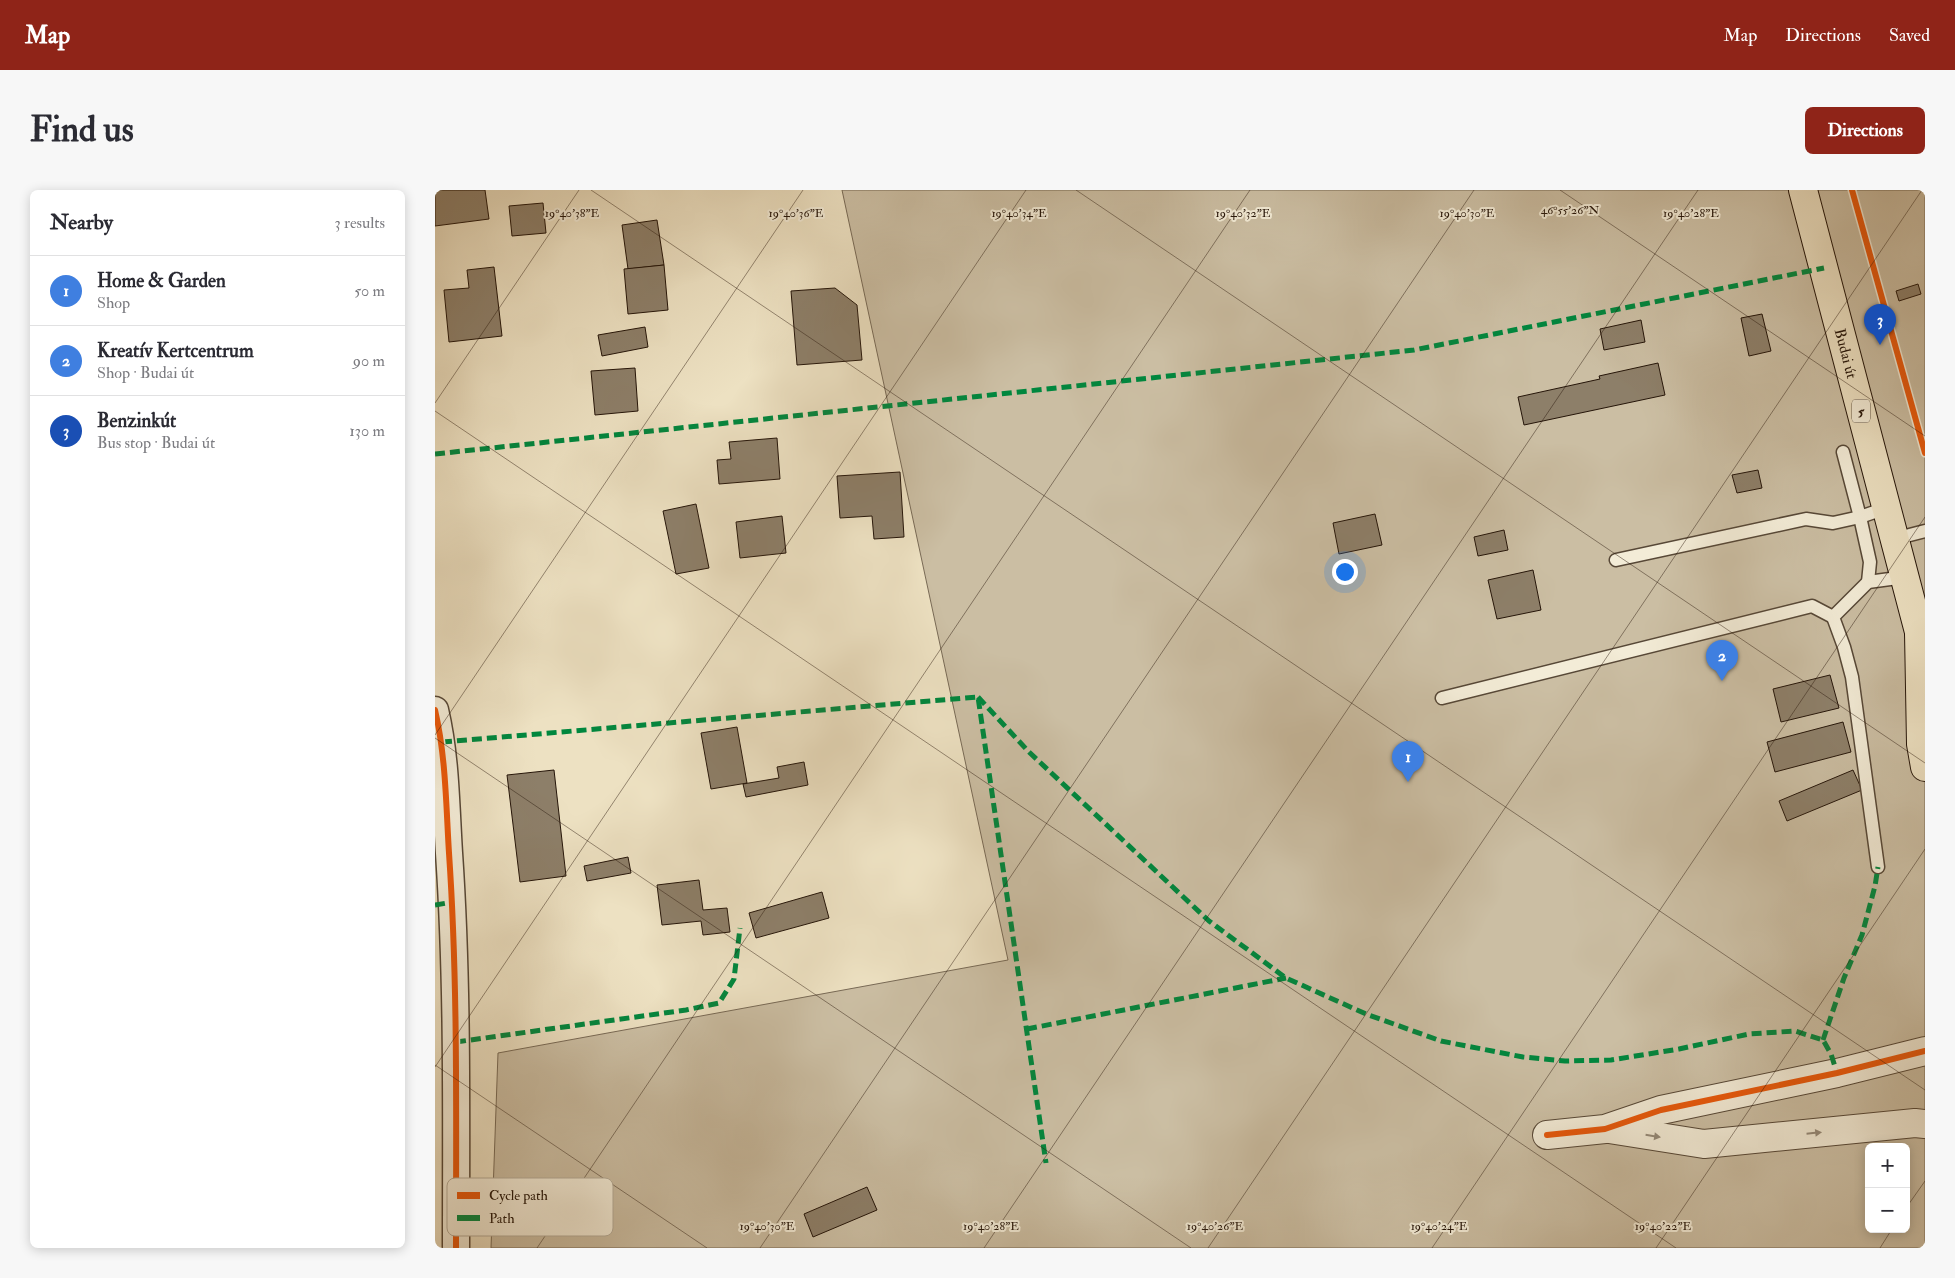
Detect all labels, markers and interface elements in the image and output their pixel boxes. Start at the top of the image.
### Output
text: Map [25,20,70,51]
text: Map [1724,24,1757,47]
text: Directions [1785,24,1861,47]
text: Saved [1889,24,1930,47]
button: Directions [1805,107,1925,154]
text: Find us [30,108,134,152]
text: 46°55'26"N [1541,203,1599,218]
text: 19°40'38"E [545,206,600,221]
text: 19°40'36"E [769,206,824,221]
text: 19°40'34"E [991,206,1047,221]
text: 19°40'32"E [1216,206,1271,221]
text: 19°40'30"E [1440,206,1495,221]
text: 19°40'28"E [1663,206,1719,221]
text: Nearby [50,209,113,236]
text: 3 results [334,213,385,233]
text: Home & Garden [97,269,226,293]
text: 1 [63,281,69,301]
text: 50 m [354,281,385,301]
text: Shop [97,293,130,313]
pin: 3 [1864,304,1896,345]
street label: Budai út [1830,326,1862,381]
text: Kreatív Kertcentrum [97,339,254,363]
text: 2 [62,351,70,371]
text: 90 m [353,351,385,371]
text: Shop · Budai út [97,363,194,383]
road number: 5 [1852,400,1870,422]
text: Benzinkút [97,409,176,433]
text: 3 [63,421,69,441]
text: 130 m [349,421,385,441]
text: Bus stop · Budai út [97,433,215,453]
your location [1332,559,1358,585]
pin: 2 [1706,640,1738,681]
pin: 1 [1392,741,1424,782]
one-way arrow [1807,1128,1823,1136]
one-way arrow [1645,1132,1661,1140]
map controls [1865,1143,1910,1233]
button: + [1865,1143,1910,1188]
legend [447,1178,613,1236]
text: Cycle path [489,1187,549,1205]
button: − [1865,1188,1910,1233]
text: Path [489,1210,515,1227]
text: 19°40'30"E [740,1219,795,1234]
text: 19°40'28"E [963,1219,1019,1234]
text: 19°40'26"E [1187,1219,1244,1234]
text: 19°40'24"E [1411,1219,1468,1234]
text: 19°40'22"E [1635,1219,1692,1234]

